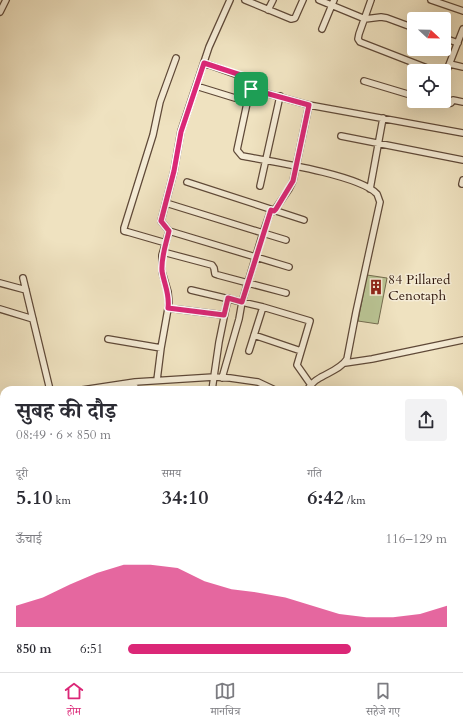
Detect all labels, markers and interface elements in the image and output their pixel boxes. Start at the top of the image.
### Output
north arrow [407,12,451,56]
map controls [407,12,451,108]
button: locate [407,64,451,108]
pin [234,72,268,106]
icon: arrive [240,78,262,100]
place label: 84 Pillared Cenotaph [388,270,451,305]
building icon: 84 Pillared Cenotaph [367,278,385,296]
text: सुबह की दौड़ [16,396,116,426]
button: share [405,399,447,441]
text: 08:49 · 6 × 850 m [16,426,111,444]
text: दूरी [16,466,28,481]
text: समय [162,466,181,481]
text: गति [307,466,322,481]
text: 5.10 [16,484,53,511]
text: 34:10 [162,484,208,511]
text: 6:42 [307,484,344,511]
text: km [53,493,71,508]
text: /km [344,493,366,508]
text: ऊँचाई [16,530,42,548]
text: 116–129 m [385,530,447,548]
text: 850 m [16,640,51,658]
text: 6:51 [80,640,103,658]
tab: होम [63,680,85,722]
tab: मानचित्र [210,680,240,722]
tab: सहेजे गए [366,680,400,722]

